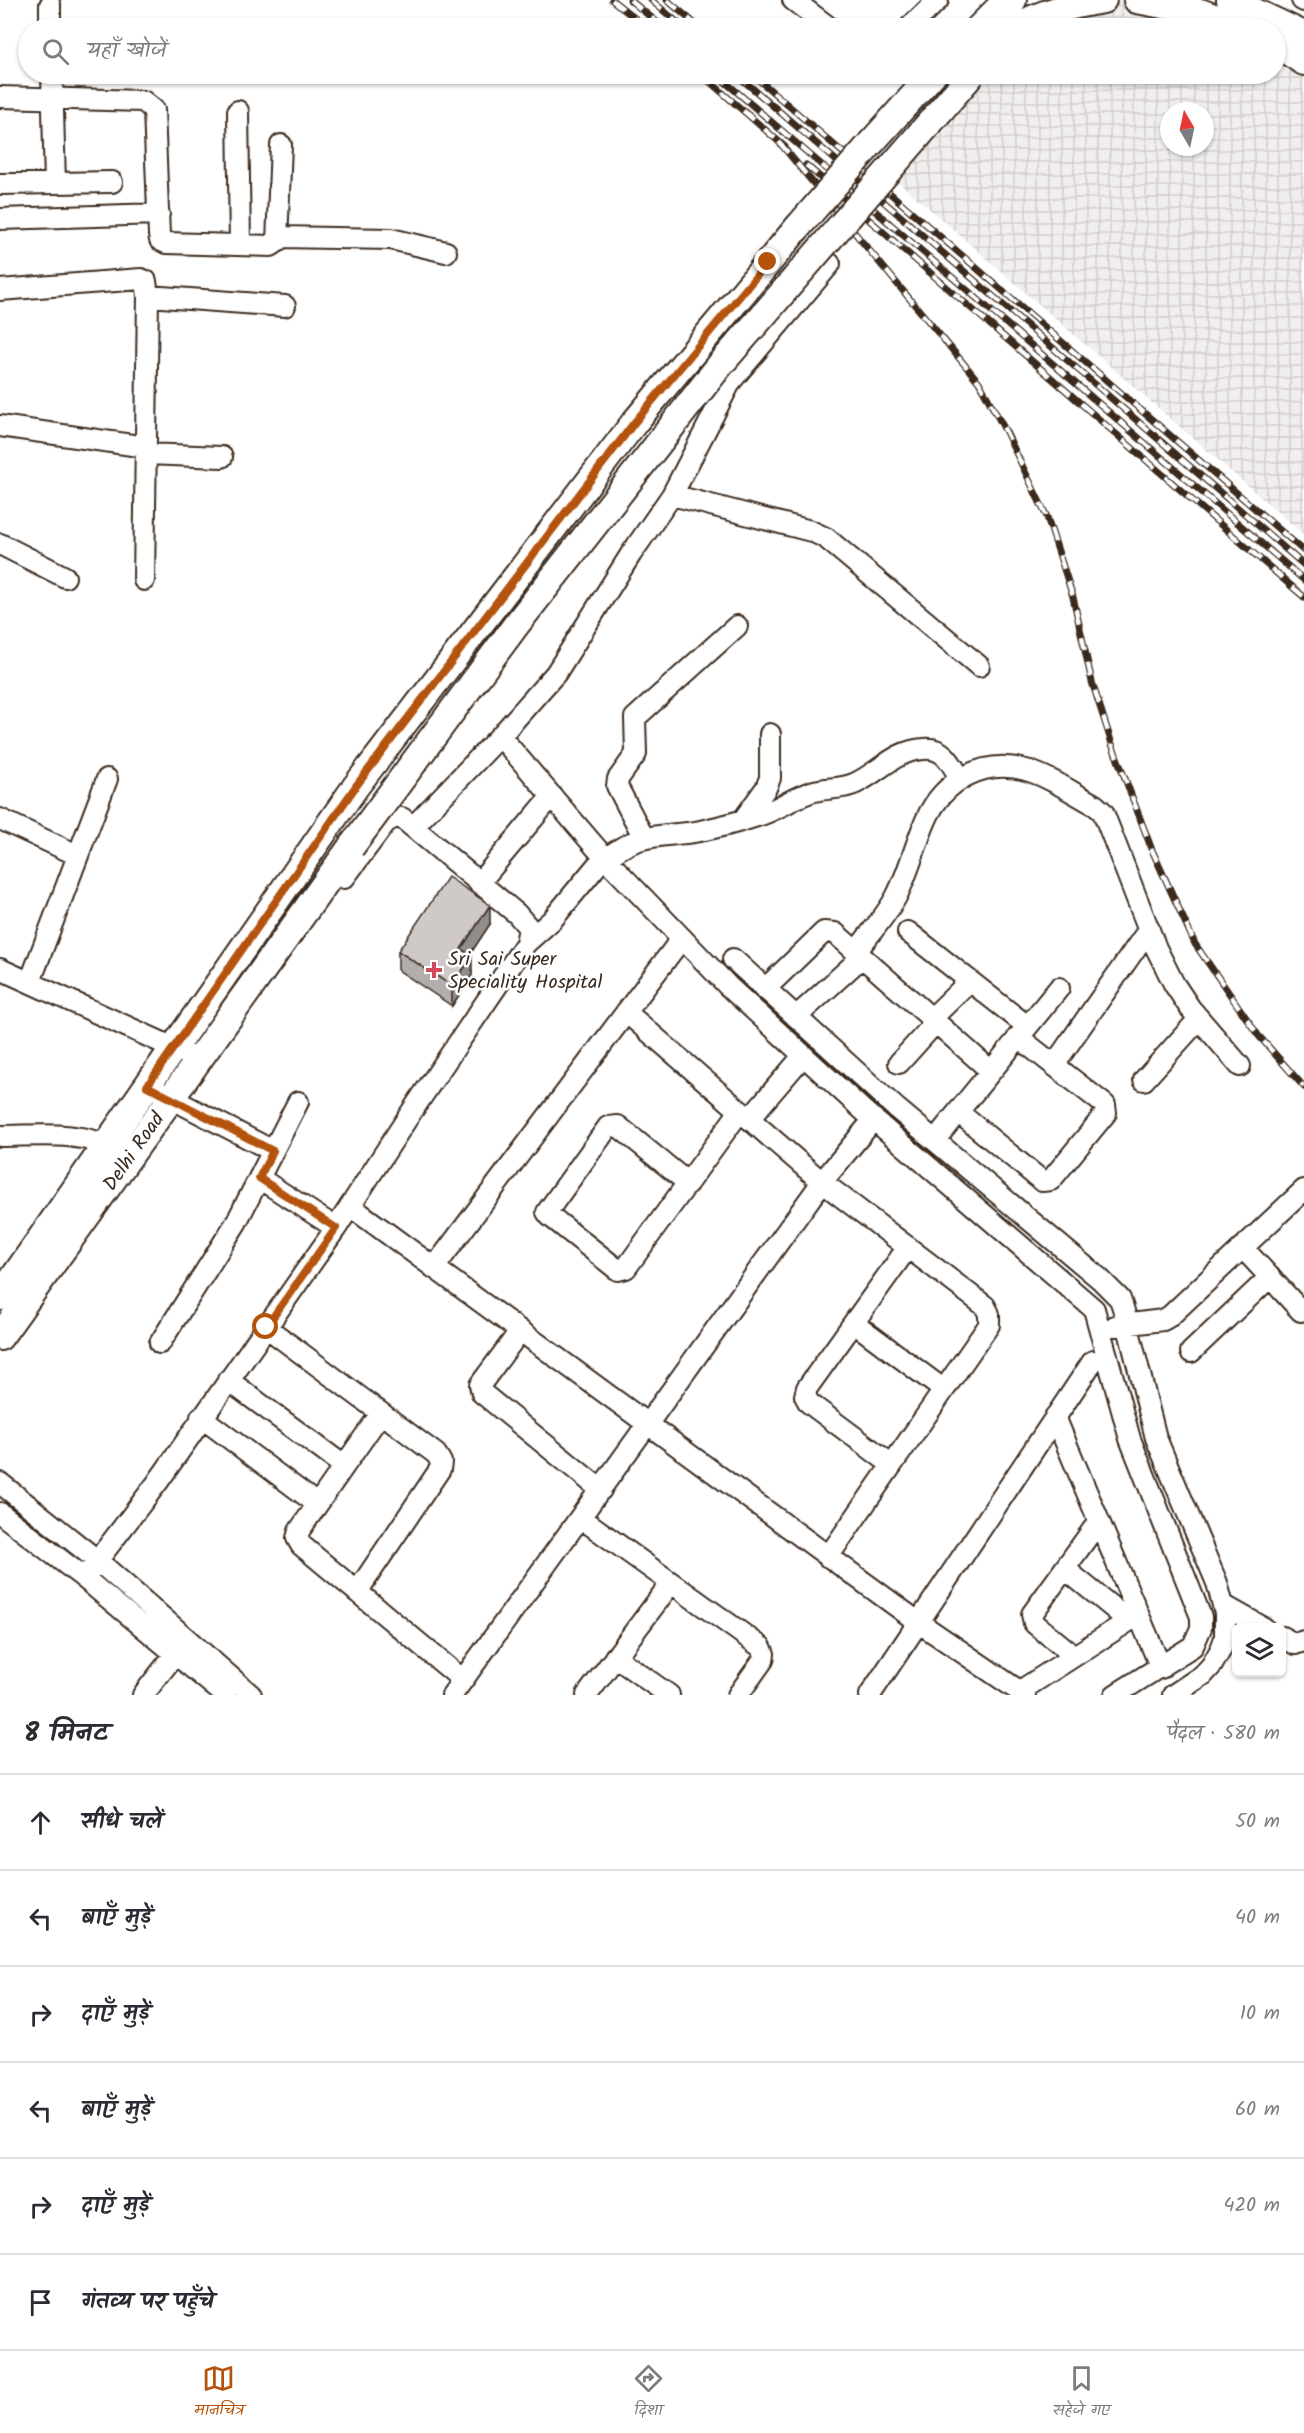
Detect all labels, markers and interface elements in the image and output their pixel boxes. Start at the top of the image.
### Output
search box [18,18,1286,84]
text: यहाँ खोजें [87,34,166,69]
icon: search [39,35,72,68]
north arrow [1160,102,1214,156]
route end [754,248,780,274]
place label: Sri Sai Super Speciality Hospital [448,944,602,999]
marker: Sri Sai Super Speciality Hospital [425,961,443,979]
street label: Delhi Road [96,1105,174,1198]
route start [252,1313,278,1339]
map controls [1232,1623,1286,1677]
button: layers [1232,1623,1286,1677]
text: 8 मिनट [24,1713,108,1755]
text: पैदल · 580 m [1167,1718,1280,1750]
text: सीधे चलें [81,1805,162,1840]
icon: ahead [24,1806,57,1839]
text: 50 m [1235,1806,1280,1838]
text: बाएँ मुड़ें [81,1901,152,1936]
icon: left [24,1902,57,1935]
text: 40 m [1235,1902,1280,1934]
text: दाएँ मुड़ें [81,1997,150,2032]
icon: right [24,1998,57,2031]
text: 10 m [1240,1998,1280,2030]
text: बाएँ मुड़ें [81,2093,152,2128]
icon: left [24,2094,57,2127]
text: 60 m [1235,2094,1280,2126]
text: दाएँ मुड़ें [81,2189,150,2224]
icon: right [24,2190,57,2223]
text: 420 m [1223,2190,1280,2222]
text: गंतव्य पर पहुँचे [81,2285,214,2320]
icon: arrive [24,2286,57,2319]
tab: मानचित्र [194,2362,244,2423]
tab: दिशा [632,2362,665,2423]
tab: सहेजे गए [1053,2362,1110,2423]

